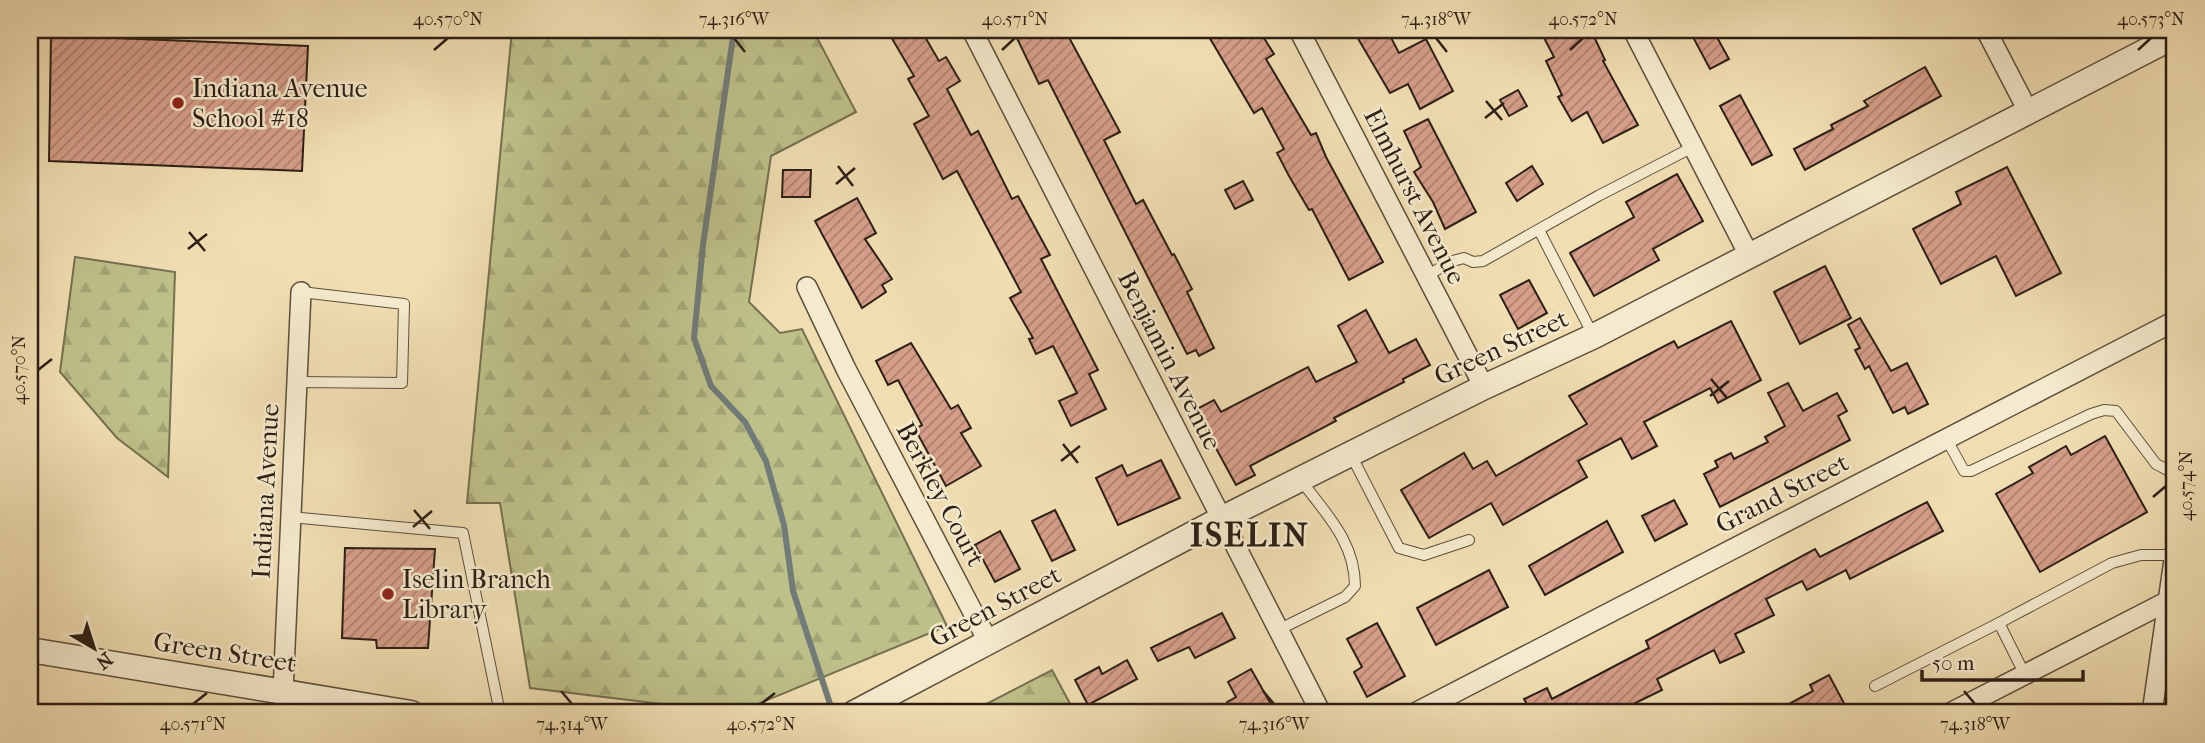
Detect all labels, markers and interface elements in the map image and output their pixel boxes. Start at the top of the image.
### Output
text: 40.570°N [413,9,483,30]
text: 74.316°W [699,9,771,30]
text: 40.571°N [982,9,1049,30]
text: 74.318°W [1401,9,1472,30]
text: 40.572°N [1548,9,1618,30]
text: 40.573°N [2117,9,2185,30]
place label: Indiana Avenue School #18 [192,73,368,134]
marker: Indiana Avenue School #18 [170,95,186,111]
street label: Elmhurst Avenue [1357,103,1472,289]
street label: Benjamin Avenue [1111,265,1228,455]
street label: Green Street [1429,303,1574,392]
text: 40.570°N [9,335,30,405]
street label: Indiana Avenue [245,402,286,580]
street label: Berkley Court [890,417,992,572]
street label: Grand Street [1711,446,1854,540]
text: 40.574°N [2176,451,2197,521]
district label: ISELIN [1190,516,1310,555]
street label: Green Street [924,559,1067,654]
place label: Iselin Branch Library [402,564,551,625]
marker: Iselin Branch Library [380,586,396,602]
north arrow [60,614,130,684]
street label: Green Street [151,626,299,679]
scale bar [1922,638,2082,682]
text: N [91,647,117,674]
text: 50 m [1932,651,1975,675]
text: 40.571°N [160,714,227,735]
text: 74.314°W [536,714,609,735]
text: 40.572°N [726,714,796,735]
text: 74.316°W [1239,714,1311,735]
text: 74.318°W [1940,714,2011,735]

